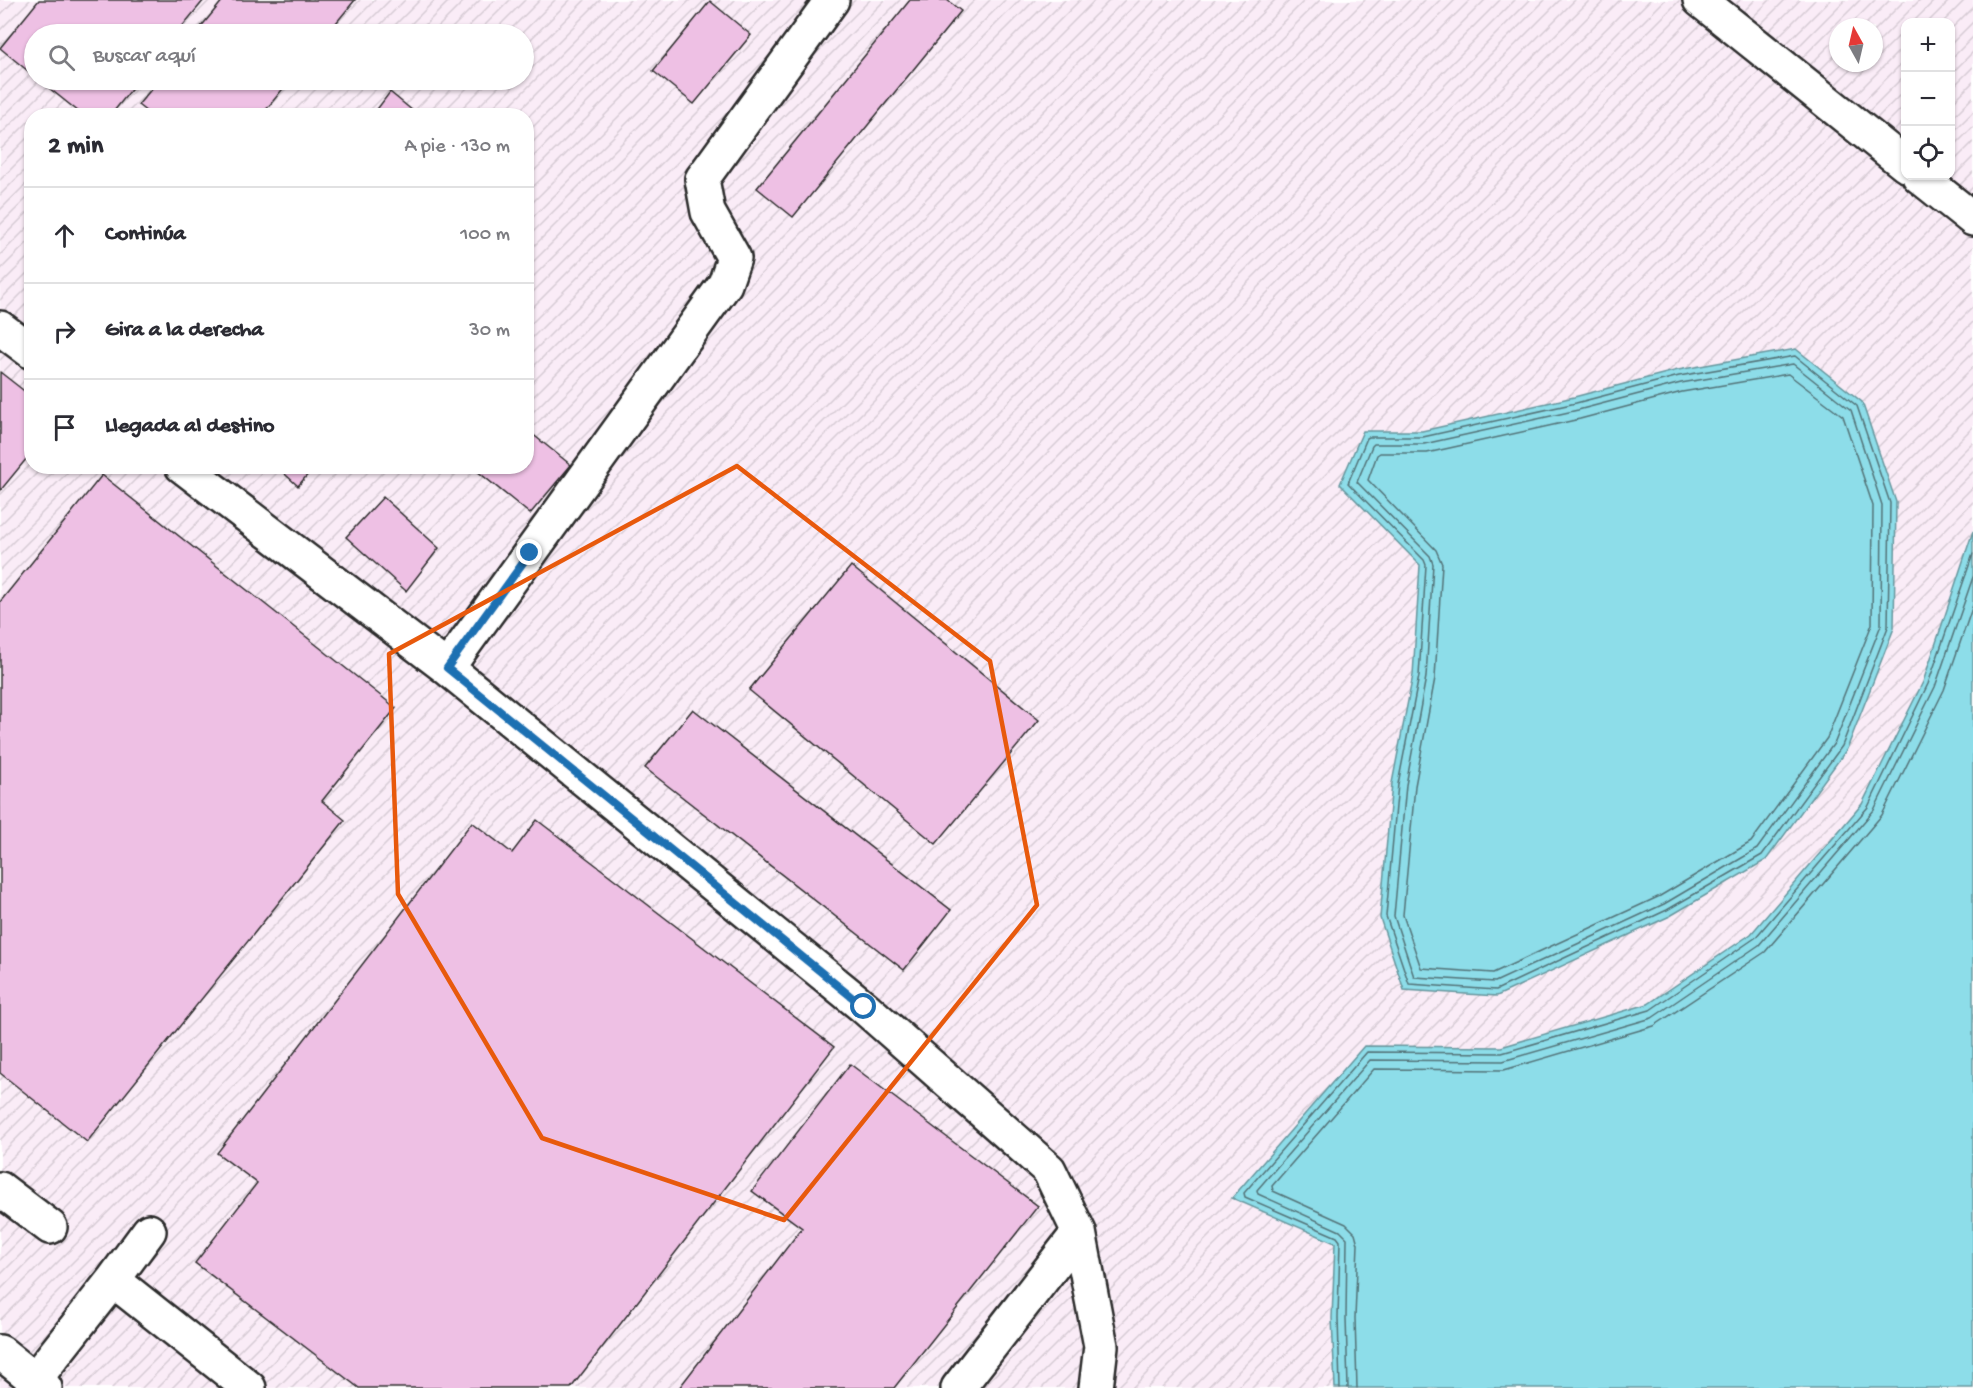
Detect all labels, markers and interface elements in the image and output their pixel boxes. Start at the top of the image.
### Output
north arrow [1829,18,1883,72]
map controls [1901,18,1955,180]
button: + [1901,18,1955,72]
search box [24,24,534,90]
icon: search [45,41,78,74]
text: Buscar aquí [93,44,196,70]
button: − [1901,72,1955,126]
button: locate [1901,126,1955,180]
text: 2 min [48,132,103,163]
text: A pie · 130 m [404,136,510,159]
icon: ahead [48,219,81,252]
text: Continúa [105,222,186,248]
text: 100 m [460,224,510,247]
icon: right [48,315,81,348]
text: Gira a la derecha [105,318,263,344]
text: 30 m [469,320,510,343]
icon: arrive [48,411,81,444]
text: Llegada al destino [105,414,275,440]
route end [516,539,542,565]
route start [850,993,876,1019]

